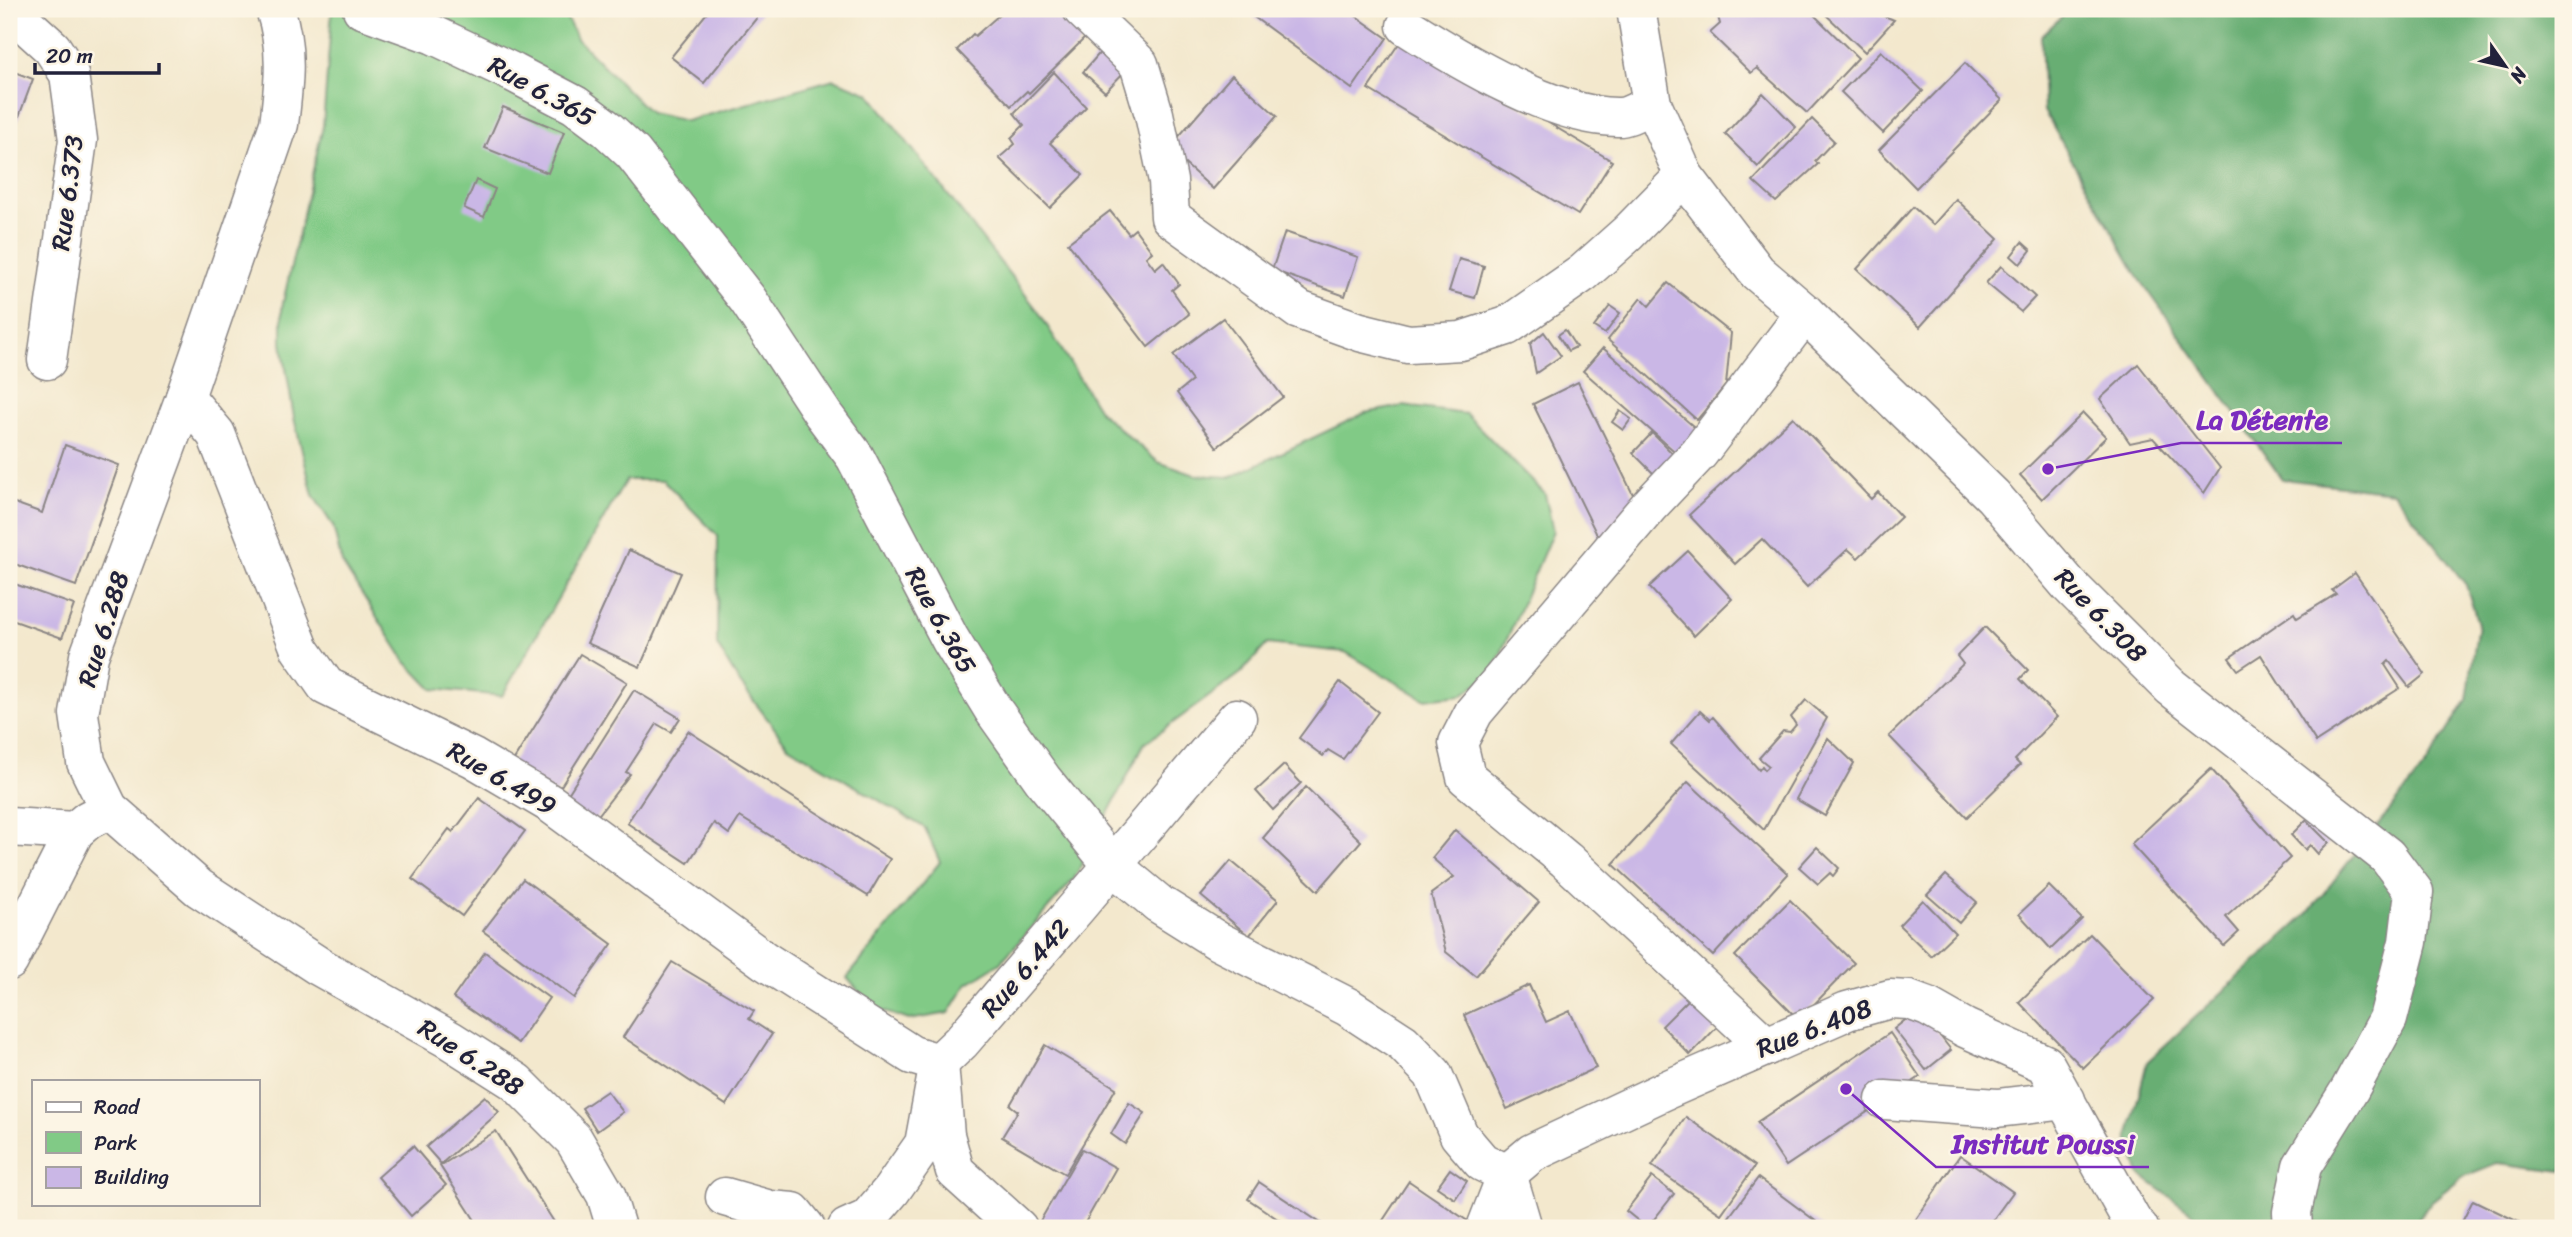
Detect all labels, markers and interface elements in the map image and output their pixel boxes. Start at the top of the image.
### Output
scale bar [35,32,159,76]
north arrow [2470,32,2540,102]
text: 20 m [46,37,93,75]
street label: Rue 6.365 [480,42,605,140]
text: N [2501,60,2537,91]
street label: Rue 6.373 [37,133,97,253]
callout: La Détente [2181,394,2342,443]
text: La Détente [2196,395,2328,444]
street label: Rue 6.308 [2043,556,2159,674]
street label: Rue 6.365 [892,558,990,683]
street label: Rue 6.288 [64,565,142,693]
street label: Rue 6.499 [438,728,566,828]
street label: Rue 6.442 [968,908,1082,1028]
street label: Rue 6.408 [1749,985,1879,1071]
street label: Rue 6.288 [409,1005,534,1109]
legend [32,1080,259,1206]
text: Road [94,1088,141,1126]
callout: Institut Poussi [1936,1118,2149,1167]
text: Institut Poussi [1950,1119,2136,1168]
text: Park [94,1124,137,1162]
text: Building [94,1158,170,1196]

